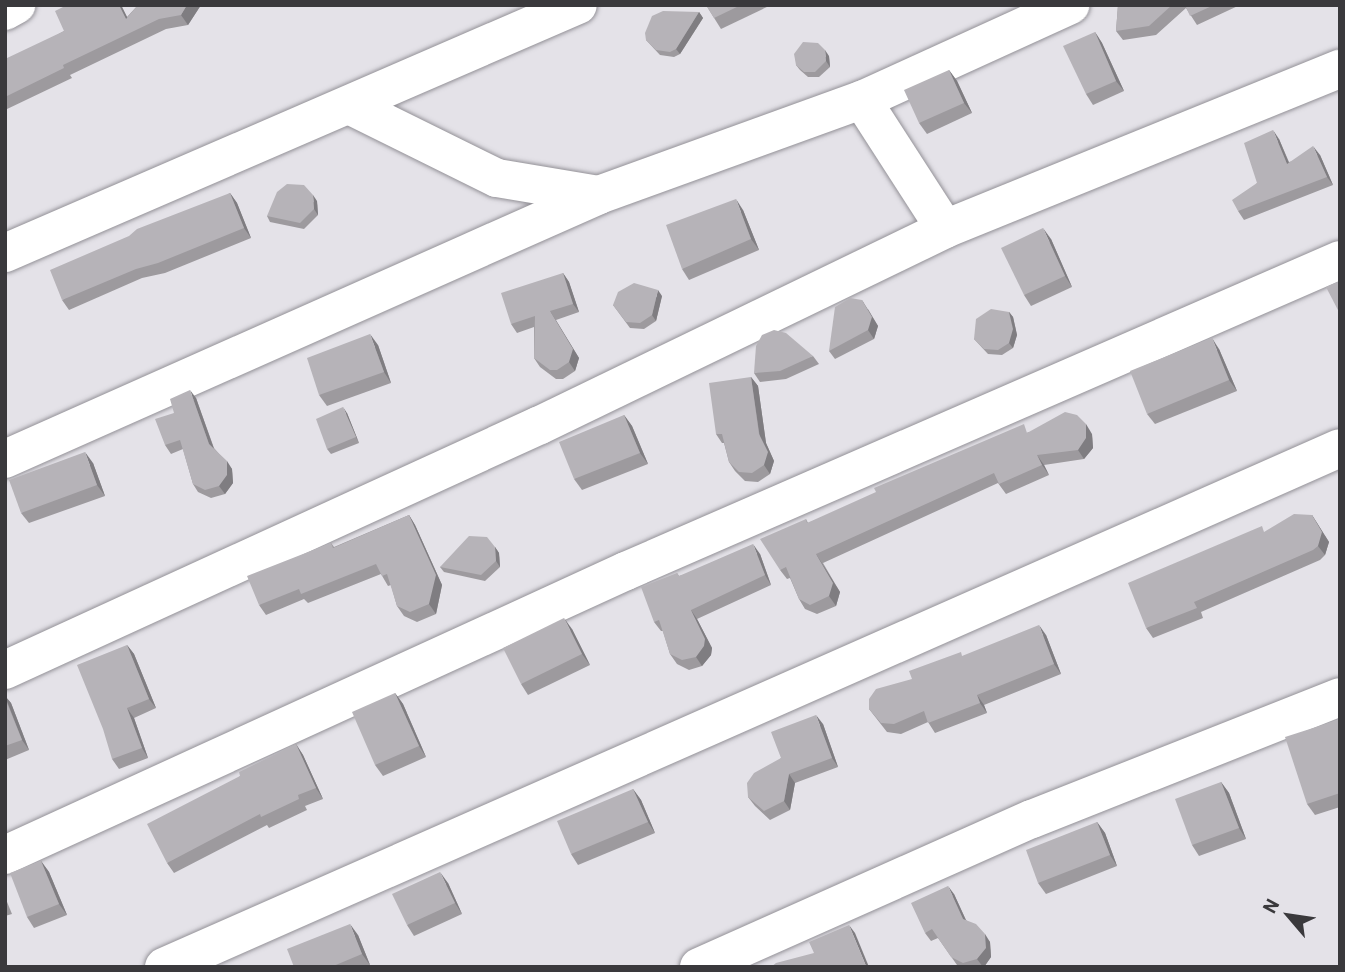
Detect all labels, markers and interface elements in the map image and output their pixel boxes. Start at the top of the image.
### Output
north arrow [1254,881,1324,951]
text: N [1257,894,1283,917]

